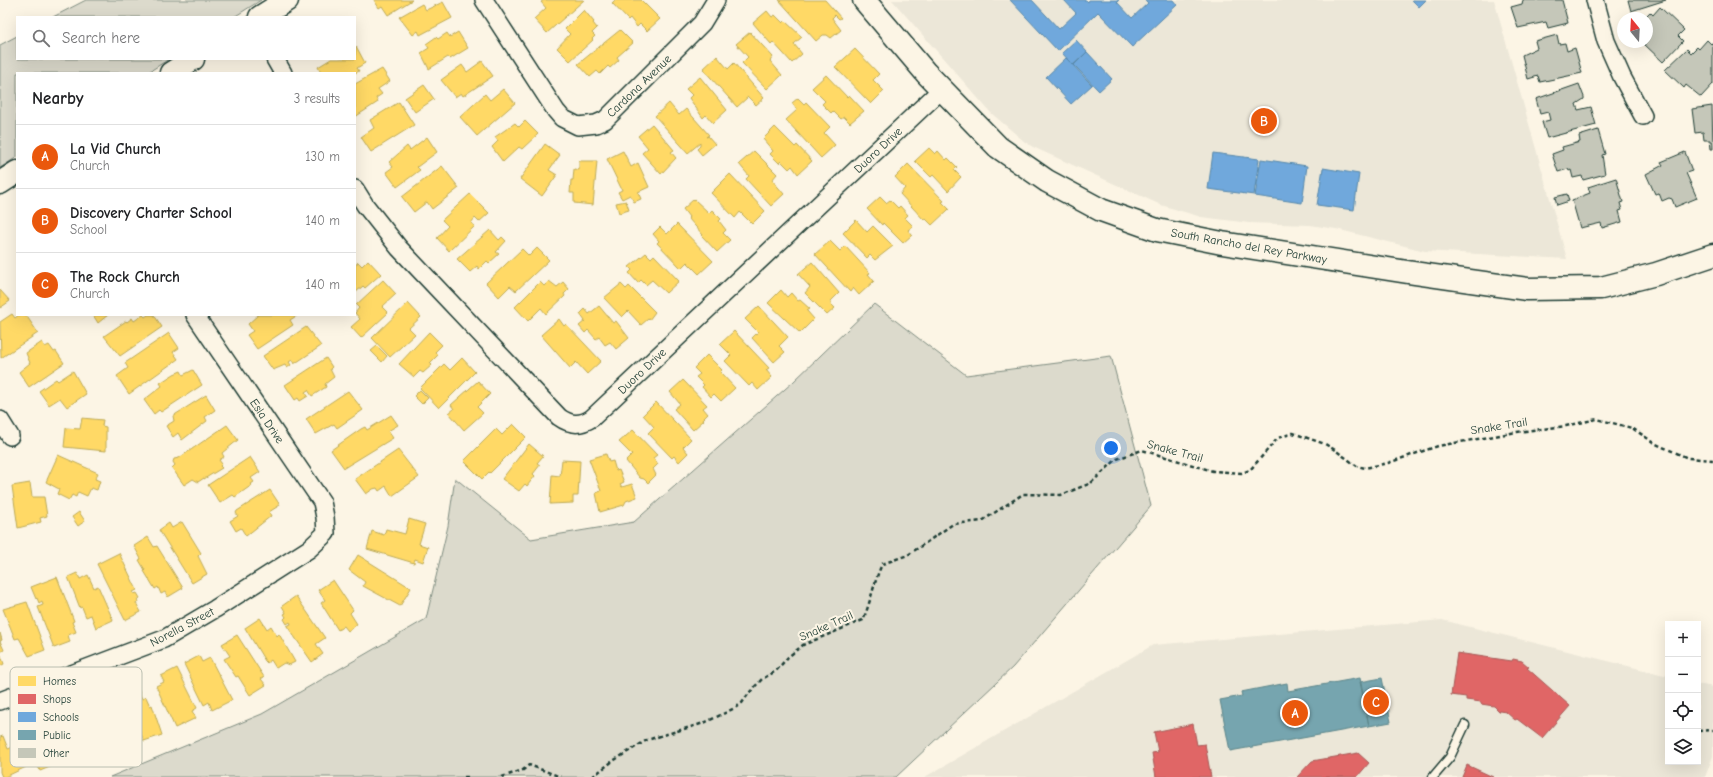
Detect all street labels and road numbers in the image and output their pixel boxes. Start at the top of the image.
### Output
street label: Cardona Avenue [604,52,674,120]
street label: Duoro Drive [851,124,905,176]
street label: South Rancho del Rey Parkway [1170,225,1329,267]
street label: Duoro Drive [615,345,669,397]
street label: Esla Drive [247,396,287,446]
street label: Snake Trail [1470,415,1528,437]
street label: Snake Trail [1145,437,1205,465]
street label: Norella Street [148,604,217,650]
street label: Snake Trail [797,608,855,644]

